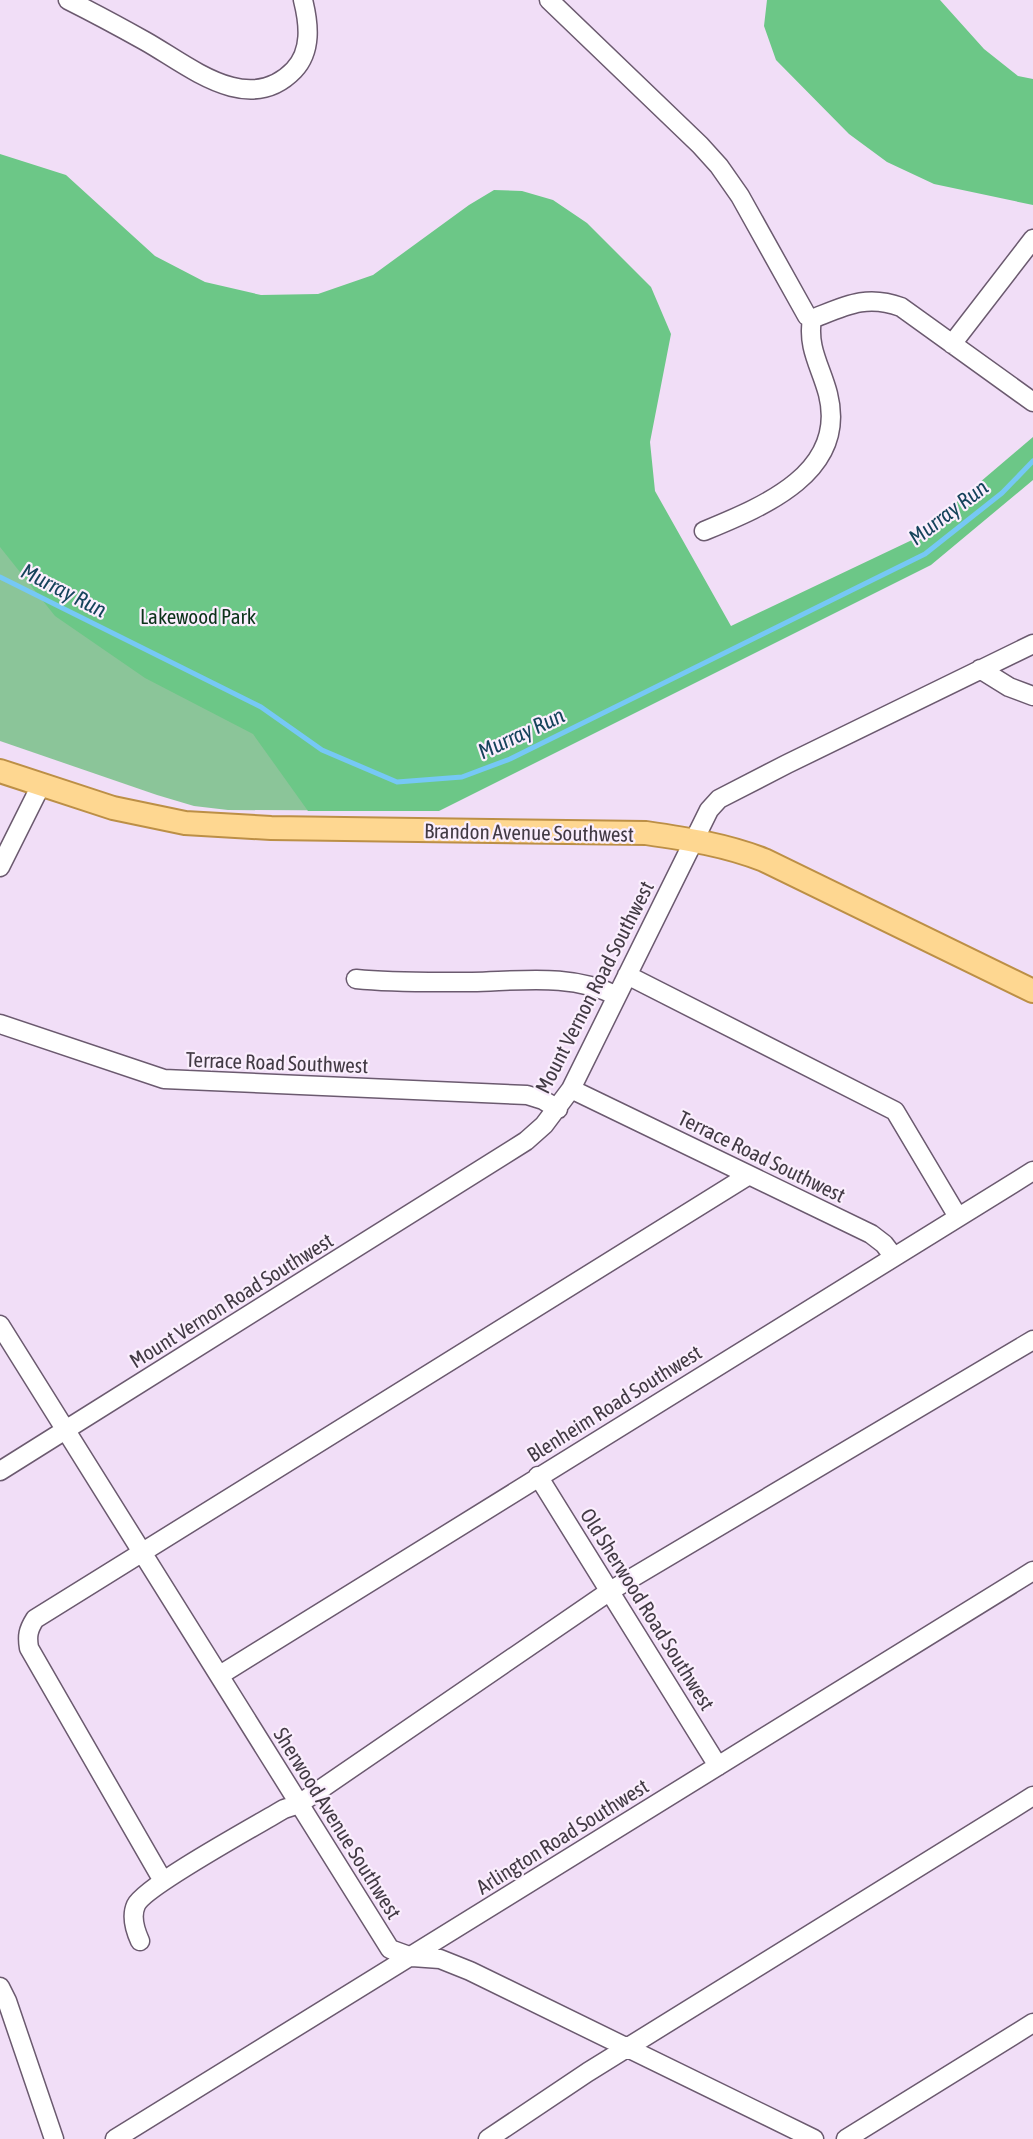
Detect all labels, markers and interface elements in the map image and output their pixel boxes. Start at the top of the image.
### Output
water label: Murray Run [903,474,993,550]
water label: Murray Run [17,557,111,623]
park label: Lakewood Park [140,604,256,628]
water label: Murray Run [474,702,569,764]
street label: Brandon Avenue Southwest [424,818,634,846]
street label: Mount Vernon Road Southwest [530,877,658,1097]
street label: Terrace Road Southwest [185,1047,369,1077]
street label: Terrace Road Southwest [675,1105,849,1207]
street label: Mount Vernon Road Southwest [125,1228,337,1372]
street label: Blenheim Road Southwest [522,1340,706,1466]
street label: Old Sherwood Road Southwest [576,1504,720,1714]
street label: Sherwood Avenue Southwest [269,1723,407,1923]
street label: Arlington Road Southwest [472,1773,652,1899]

